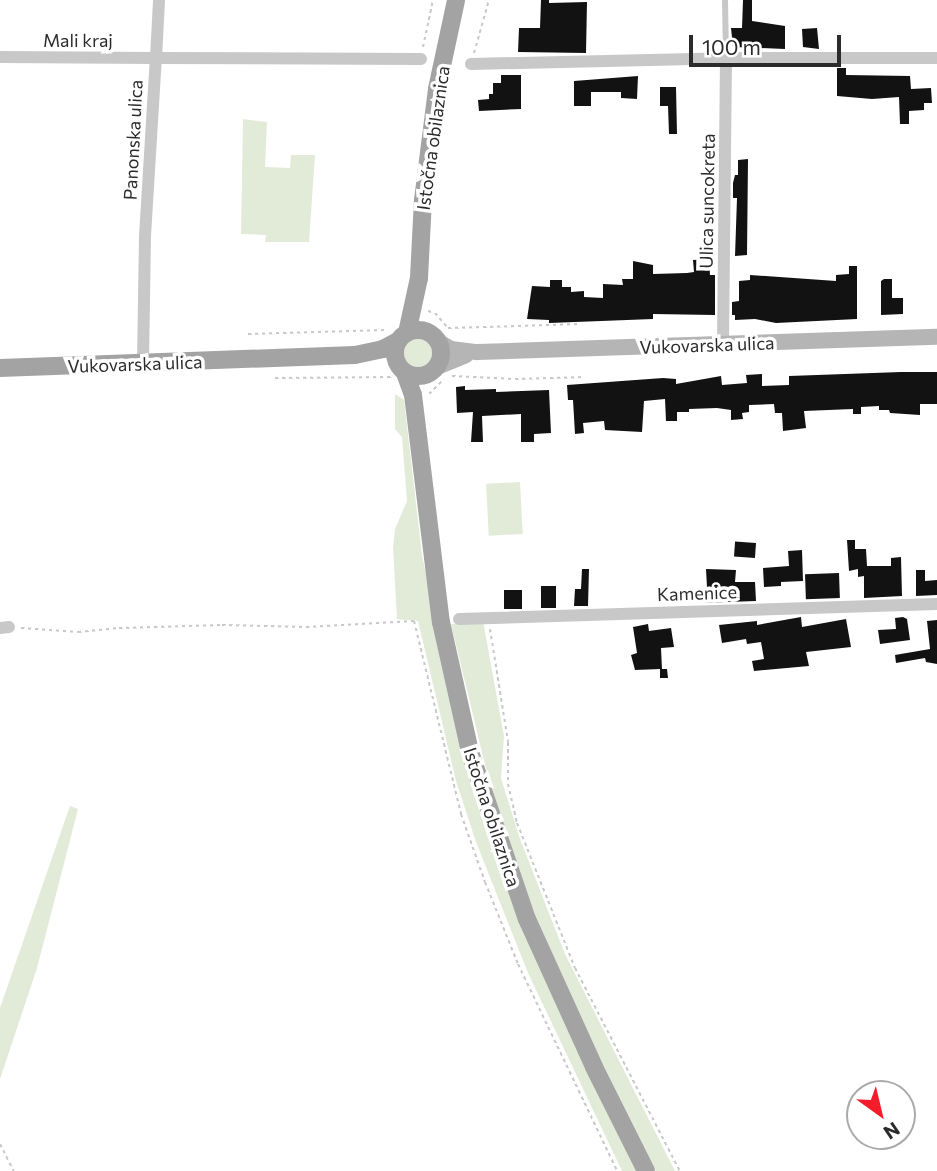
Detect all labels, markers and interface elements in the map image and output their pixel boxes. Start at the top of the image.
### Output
scale bar [692,21,844,65]
street label: Mali kraj [43,29,113,51]
text: 100 m [702,34,761,59]
street label: Istočna obilaznica [412,64,454,212]
street label: Panonska ulica [119,79,147,201]
street label: Ulica suncokreta [695,133,719,269]
street label: Vukovarska ulica [639,332,775,358]
street label: Vukovarska ulica [67,351,203,377]
street label: Kamenice [657,581,737,605]
street label: Istočna obilaznica [459,744,525,890]
north arrow [846,1080,916,1150]
text: N [880,1118,904,1145]

